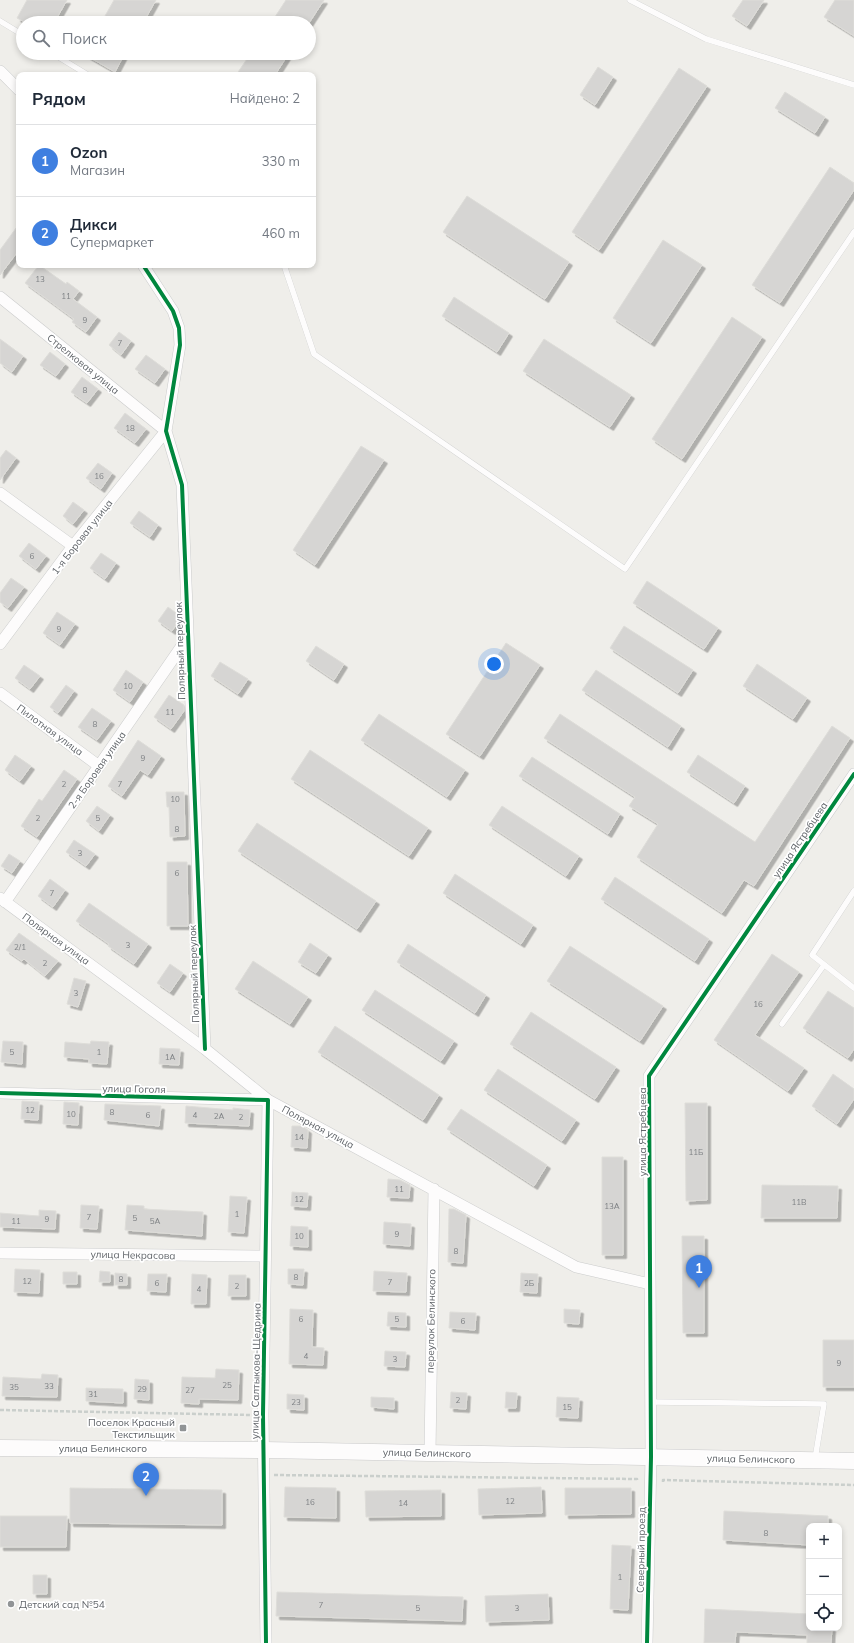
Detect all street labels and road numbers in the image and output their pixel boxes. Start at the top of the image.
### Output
street label: Стрелковая улица [44,331,122,397]
street label: 1-я Боровая улица [49,497,115,577]
street label: Полярный переулок [172,601,188,700]
street label: Пилотная улица [14,701,86,759]
street label: 2-я Боровая улица [66,729,128,811]
street label: улица Ястребцева [770,799,830,881]
street label: Полярная улица [20,910,92,968]
street label: Полярный переулок [186,924,202,1023]
street label: улица Гоголя [102,1082,166,1096]
street label: улица Ястребцева [636,1087,649,1177]
street label: Полярная улица [280,1102,356,1152]
street label: улица Некрасова [90,1248,176,1262]
street label: переулок Белинского [424,1268,438,1373]
street label: улица Салтыкова-Щедрина [248,1303,264,1439]
street label: улица Белинского [59,1442,147,1455]
street label: улица Белинского [383,1446,471,1460]
street label: улица Белинского [707,1452,795,1466]
street label: Северный проезд [634,1507,648,1593]

